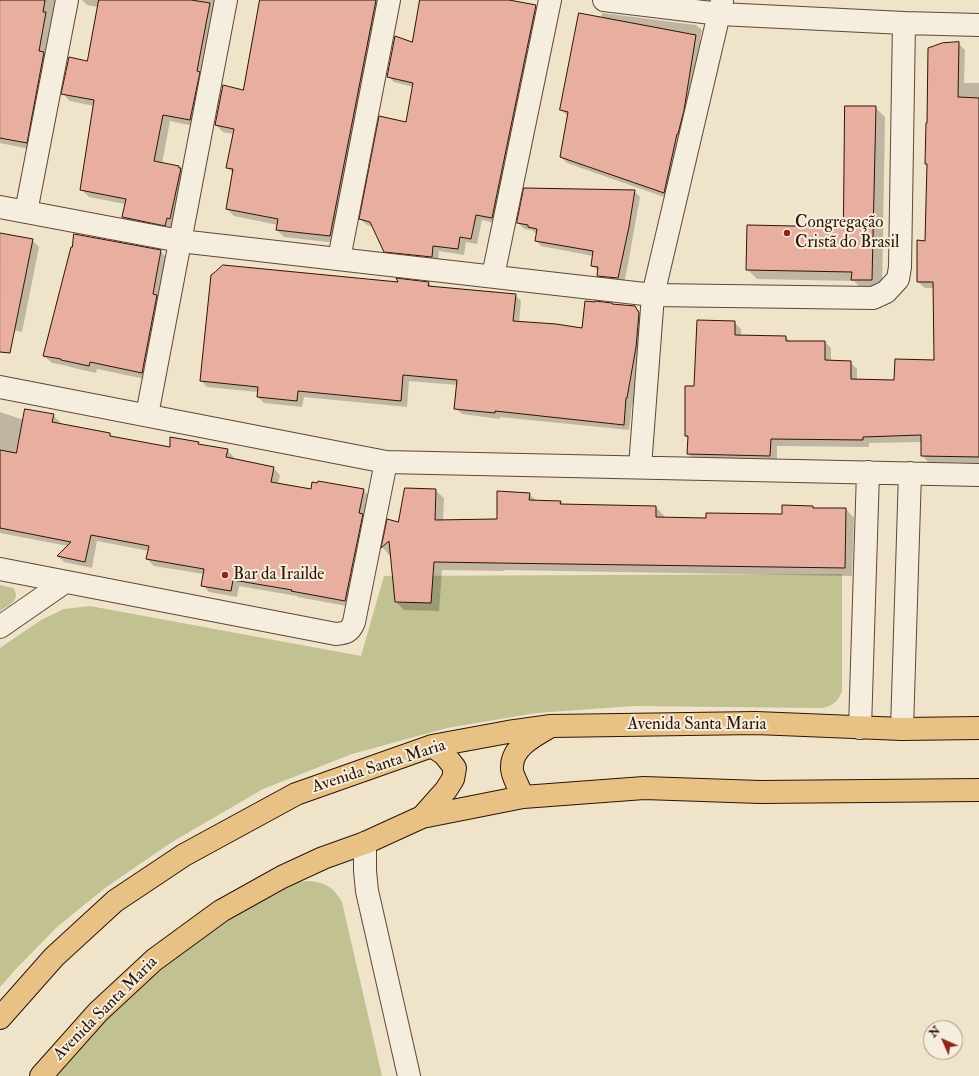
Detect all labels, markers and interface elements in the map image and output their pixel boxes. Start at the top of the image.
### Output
place label: Congregação Cristã do Brasil [795,213,899,253]
marker: Congregação Cristã do Brasil [782,228,792,238]
place label: Bar da Irailde [233,565,324,585]
marker: Bar da Irailde [220,570,230,580]
street label: Avenida Santa Maria [627,715,767,735]
street label: Avenida Santa Maria [310,736,448,798]
street label: Avenida Santa Maria [50,953,162,1065]
north arrow [923,1020,963,1060]
text: N [927,1024,943,1040]

